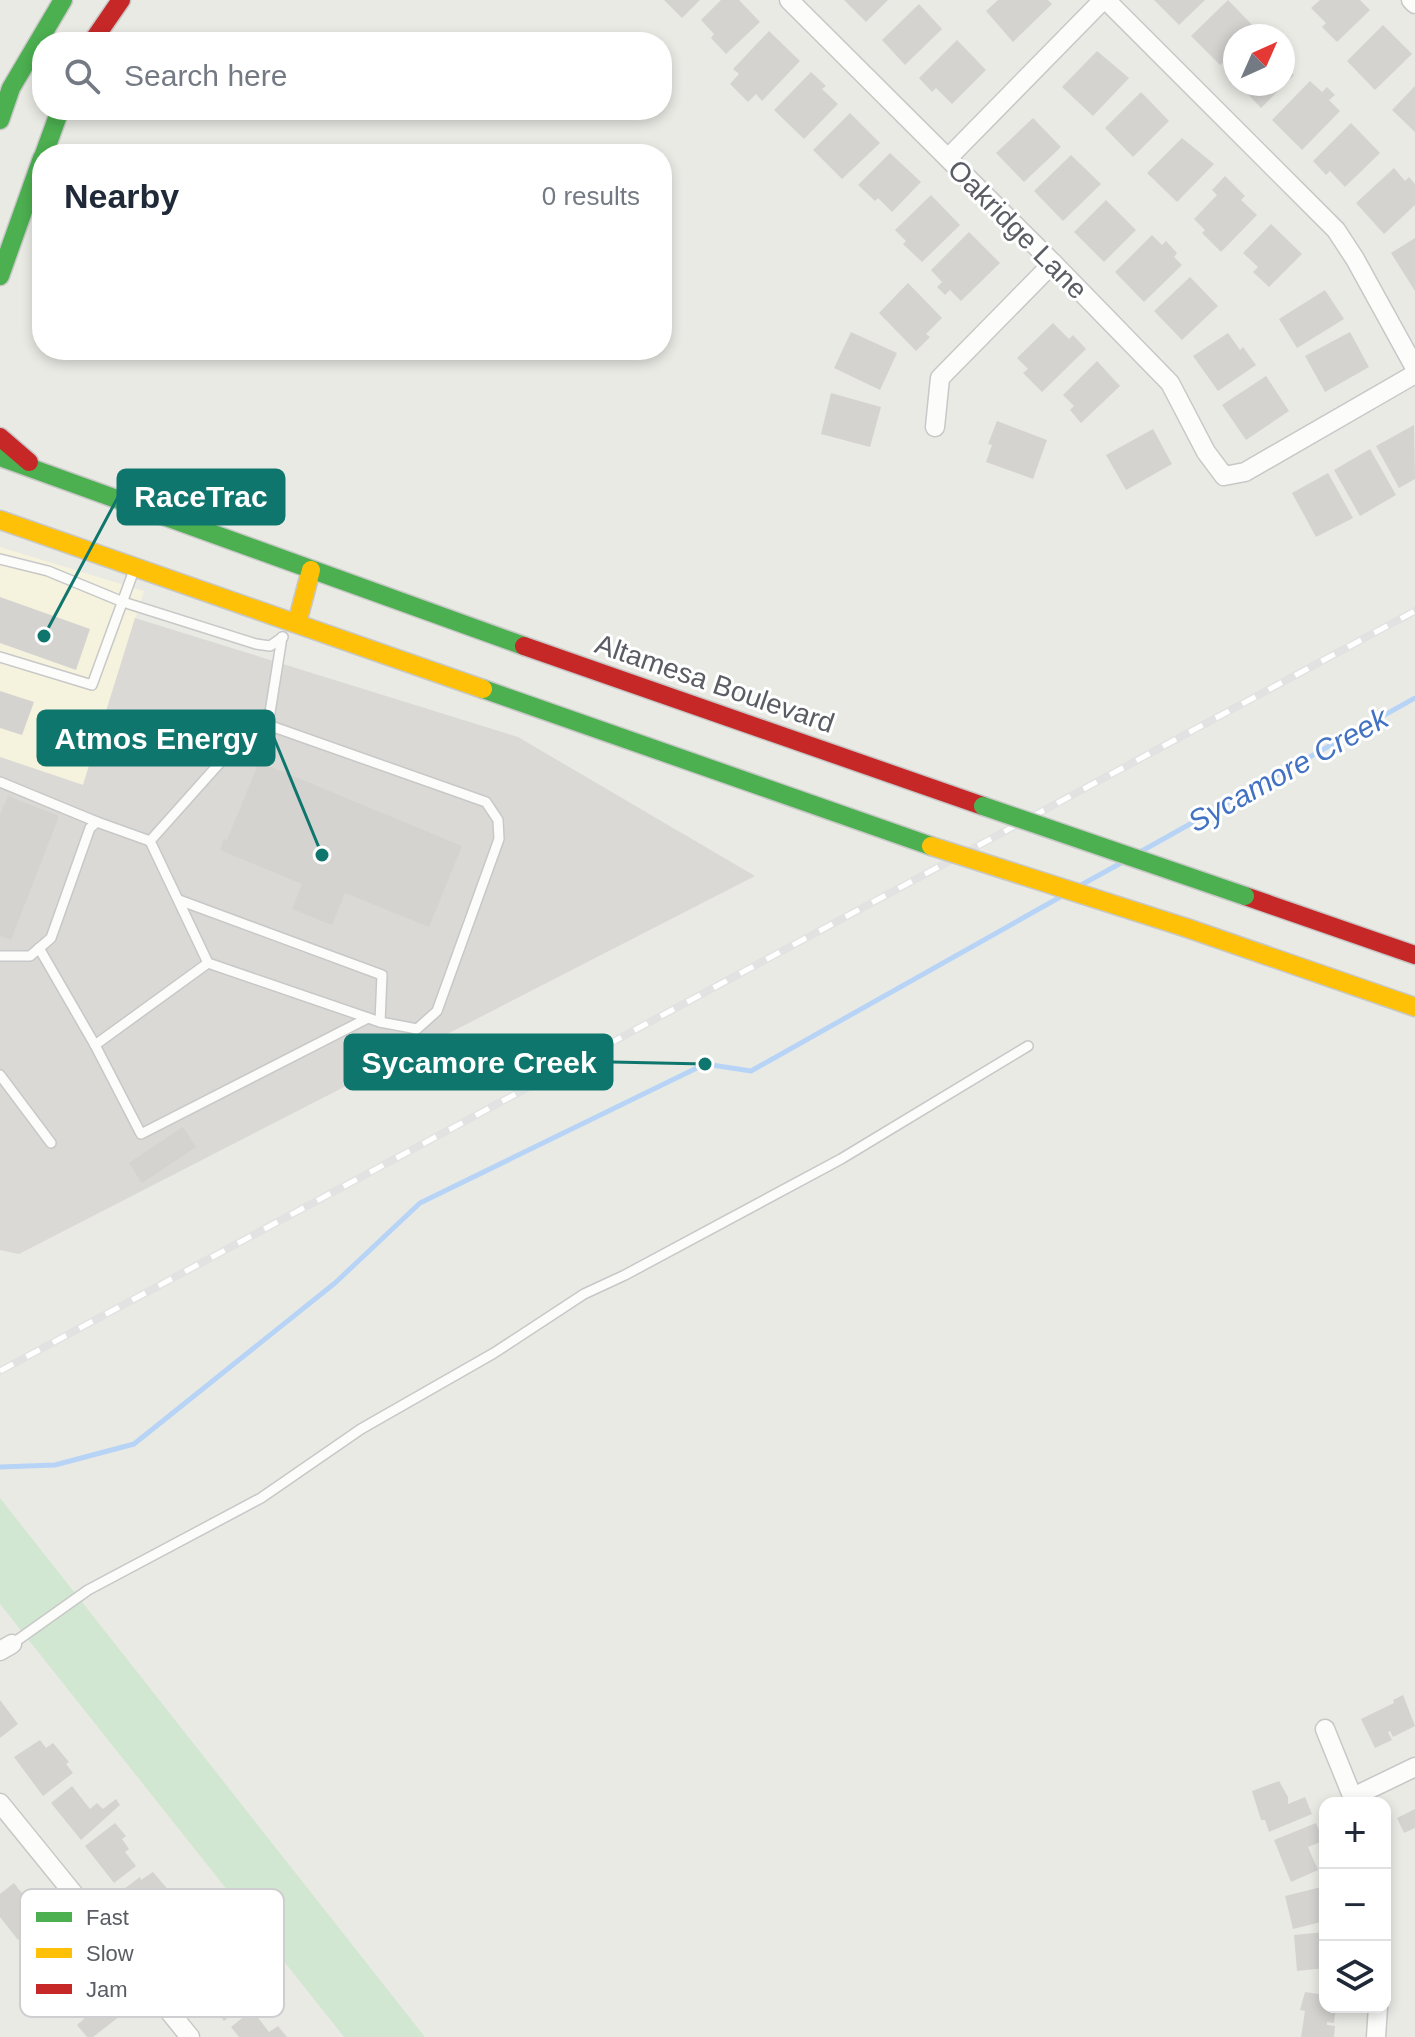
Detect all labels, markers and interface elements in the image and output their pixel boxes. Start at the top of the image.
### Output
north arrow [1223,24,1295,96]
search box [32,32,672,120]
icon: search [60,54,104,98]
text: Search here [124,59,287,92]
street label: Oakridge Lane [942,153,1094,305]
text: Nearby [64,177,179,215]
text: 0 results [542,181,640,211]
callout: RaceTrac [118,470,284,524]
text: RaceTrac [134,480,268,513]
street label: Altamesa Boulevard [591,628,838,739]
water label: Sycamore Creek [1182,700,1395,838]
callout: Atmos Energy [38,711,274,765]
text: Atmos Energy [54,722,258,755]
callout: Sycamore Creek [345,1035,612,1089]
text: Sycamore Creek [361,1046,597,1079]
map controls [1319,1797,1391,2013]
button: + [1319,1797,1391,1869]
button: − [1319,1869,1391,1941]
legend [20,1889,284,2017]
text: Fast [86,1905,129,1930]
text: Slow [86,1941,134,1966]
button: layers [1319,1941,1391,2013]
text: Jam [86,1977,128,2002]

